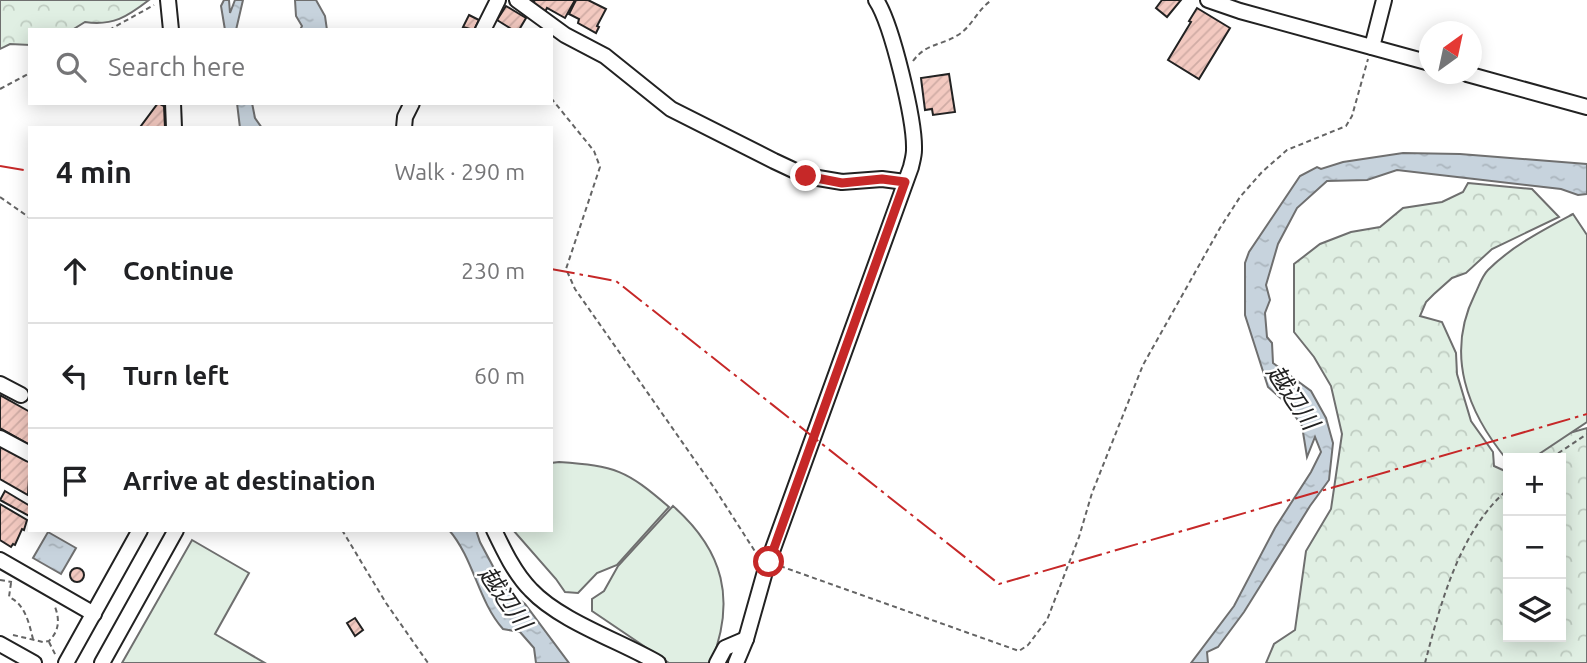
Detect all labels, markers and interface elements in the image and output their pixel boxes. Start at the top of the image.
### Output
north arrow [1419,21,1482,84]
search box [28,28,553,105]
icon: search [52,48,90,86]
text: Search here [108,52,245,81]
text: 4 min [56,155,132,189]
text: Walk · 290 m [394,159,525,184]
route end [790,160,821,191]
icon: ahead [56,252,94,290]
text: Continue [123,256,234,285]
text: 230 m [461,258,525,283]
icon: left [56,357,94,395]
water label: 越辺川 [1262,360,1326,437]
text: Turn left [123,361,229,390]
text: 60 m [474,363,525,388]
map controls [1503,453,1566,642]
button: + [1503,453,1566,516]
icon: arrive [56,462,94,500]
text: Arrive at destination [123,466,376,495]
button: − [1503,516,1566,579]
route start [753,546,784,577]
water label: 越辺川 [473,561,538,638]
button: layers [1503,579,1566,642]

